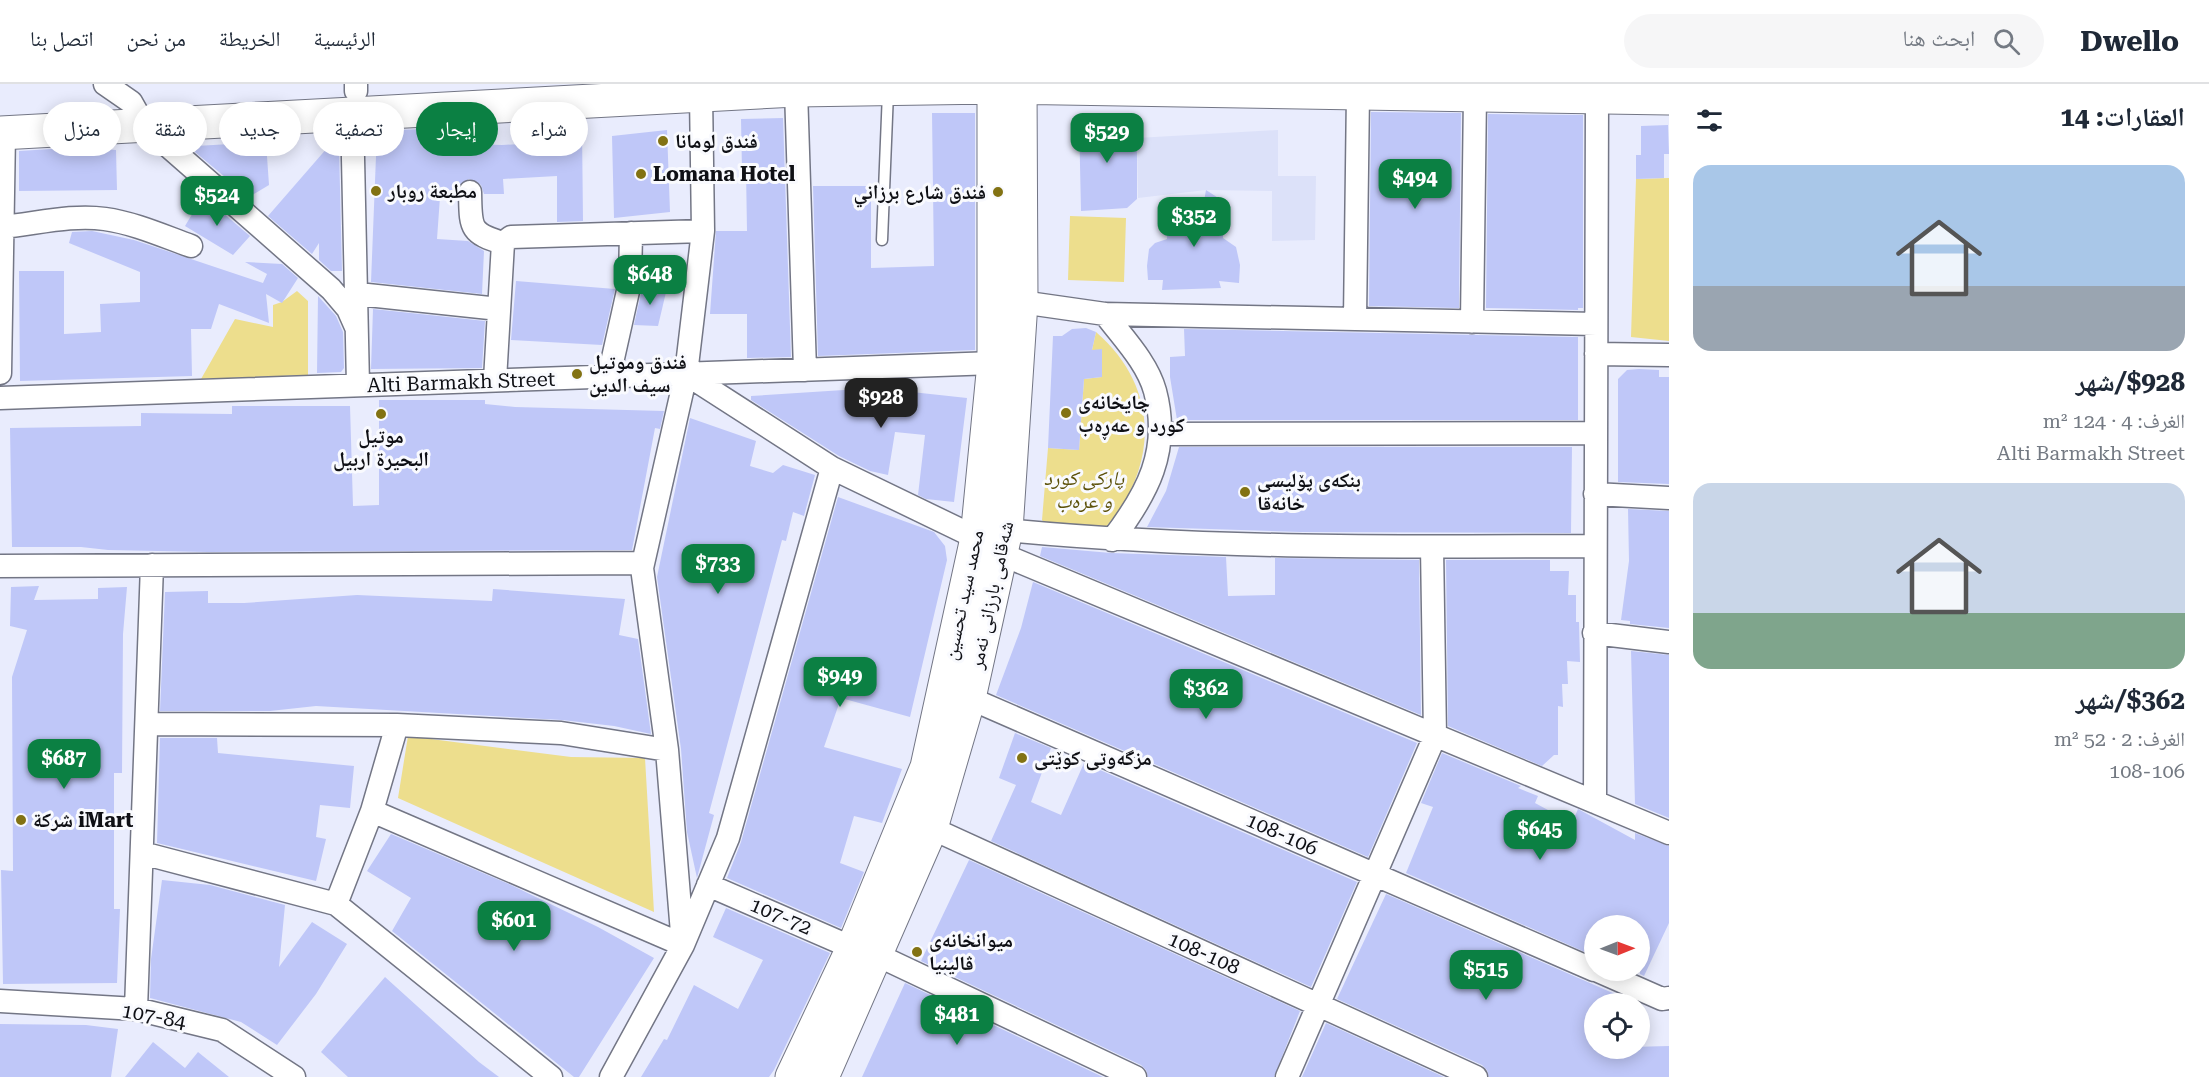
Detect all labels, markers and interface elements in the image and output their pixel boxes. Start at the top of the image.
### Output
search box [1624,14,2044,68]
icon: search [1990,25,2023,58]
text: Dwello [2080,25,2179,58]
text: ابحث هنا [1903,26,1975,51]
text: اتصل بنا [30,27,93,51]
text: من نحن [126,27,186,51]
text: الخريطة [219,27,281,51]
text: الرئيسية [314,27,376,51]
chip: منزل [43,102,121,156]
chip: شقة [133,102,207,156]
chip: جديد [219,102,301,156]
chip: تصفية [313,102,404,156]
chip: إيجار [416,102,498,156]
chip: شراء [510,102,588,156]
text: العقارات: 14 [2060,102,2185,132]
icon: filters [1693,104,1726,137]
pin: $529 [1071,113,1143,164]
text: $529 [1085,120,1129,144]
place label: فندق لومانا [675,129,758,153]
marker: فندق لومانا [656,134,670,148]
pin: $494 [1379,159,1451,210]
place label: Lomana Hotel [653,162,796,186]
text: $494 [1393,166,1437,190]
marker: Lomana Hotel [634,167,648,181]
pin: $524 [181,176,253,227]
place label: مطبعة روبار [387,179,477,203]
place label: فندق شارع برزاني [853,180,986,208]
text: $524 [195,183,239,207]
marker: مطبعة روبار [369,184,383,198]
marker: فندق شارع برزاني [991,185,1005,199]
pin: $352 [1158,197,1230,248]
text: $352 [1172,204,1216,228]
icon: home [1885,204,1993,312]
pin: $648 [614,255,686,306]
text: $648 [628,262,672,286]
place label: فندق وموتيل سيف الدين [589,350,687,398]
street label: Alti Barmakh Street [366,367,556,397]
marker: فندق وموتيل سيف الدين [570,367,584,381]
text: $928/شهر [2076,367,2185,397]
pin: $928 [845,378,917,429]
text: $928 [859,385,903,409]
place label: چایخانەی کورد و عەڕەب [1078,390,1185,440]
marker: چایخانەی کورد و عەڕەب [1059,406,1073,420]
marker: موتيل البحيرة اربيل [374,407,388,421]
text: الغرف: 4 · 124 m² [2043,409,2185,433]
place label: موتيل البحيرة اربيل [333,424,429,472]
text: Alti Barmakh Street [1997,441,2185,465]
park label: پاركی كورد و عرەب [1044,466,1124,513]
place label: بنکەی پۆلیسی خانەقا [1257,468,1361,515]
marker: بنکەی پۆلیسی خانەقا [1238,485,1252,499]
street label: شەقامی بارزانی نەمر [963,519,1018,672]
icon: home [1885,522,1993,630]
street label: محمد سید تحسین [937,528,989,662]
pin: $733 [682,544,754,595]
text: $733 [696,551,740,575]
pin: $949 [804,657,876,708]
text: $949 [818,664,862,688]
pin: $362 [1170,669,1242,720]
text: $362 [1184,676,1228,700]
text: $362/شهر [2076,685,2185,715]
text: الغرف: 2 · 52 m² [2054,727,2185,751]
pin: $687 [28,739,100,790]
text: $687 [42,746,86,770]
place label: مزگەوتی کوێتی [1034,746,1152,771]
marker: مزگەوتی کوێتی [1015,751,1029,765]
text: 108-106 [2109,759,2185,783]
place label: شركة iMart [33,808,133,832]
street label: 108-106 [1242,808,1322,860]
pin: $645 [1504,810,1576,861]
marker: شركة iMart [14,813,28,827]
text: $645 [1518,817,1562,841]
street label: 107-72 [746,892,816,940]
pin: $601 [478,901,550,952]
text: $601 [492,908,536,932]
north arrow [1584,915,1650,981]
map controls [1584,915,1650,1059]
street label: 108-108 [1164,927,1244,979]
place label: میوانخانەی ڤالینیا [929,928,1013,975]
marker: میوانخانەی ڤالینیا [910,945,924,959]
pin: $515 [1450,950,1522,1001]
text: $515 [1464,957,1508,981]
button: locate [1584,993,1650,1059]
pin: $481 [921,995,993,1046]
street label: 107-84 [120,998,189,1034]
text: $481 [935,1002,979,1026]

